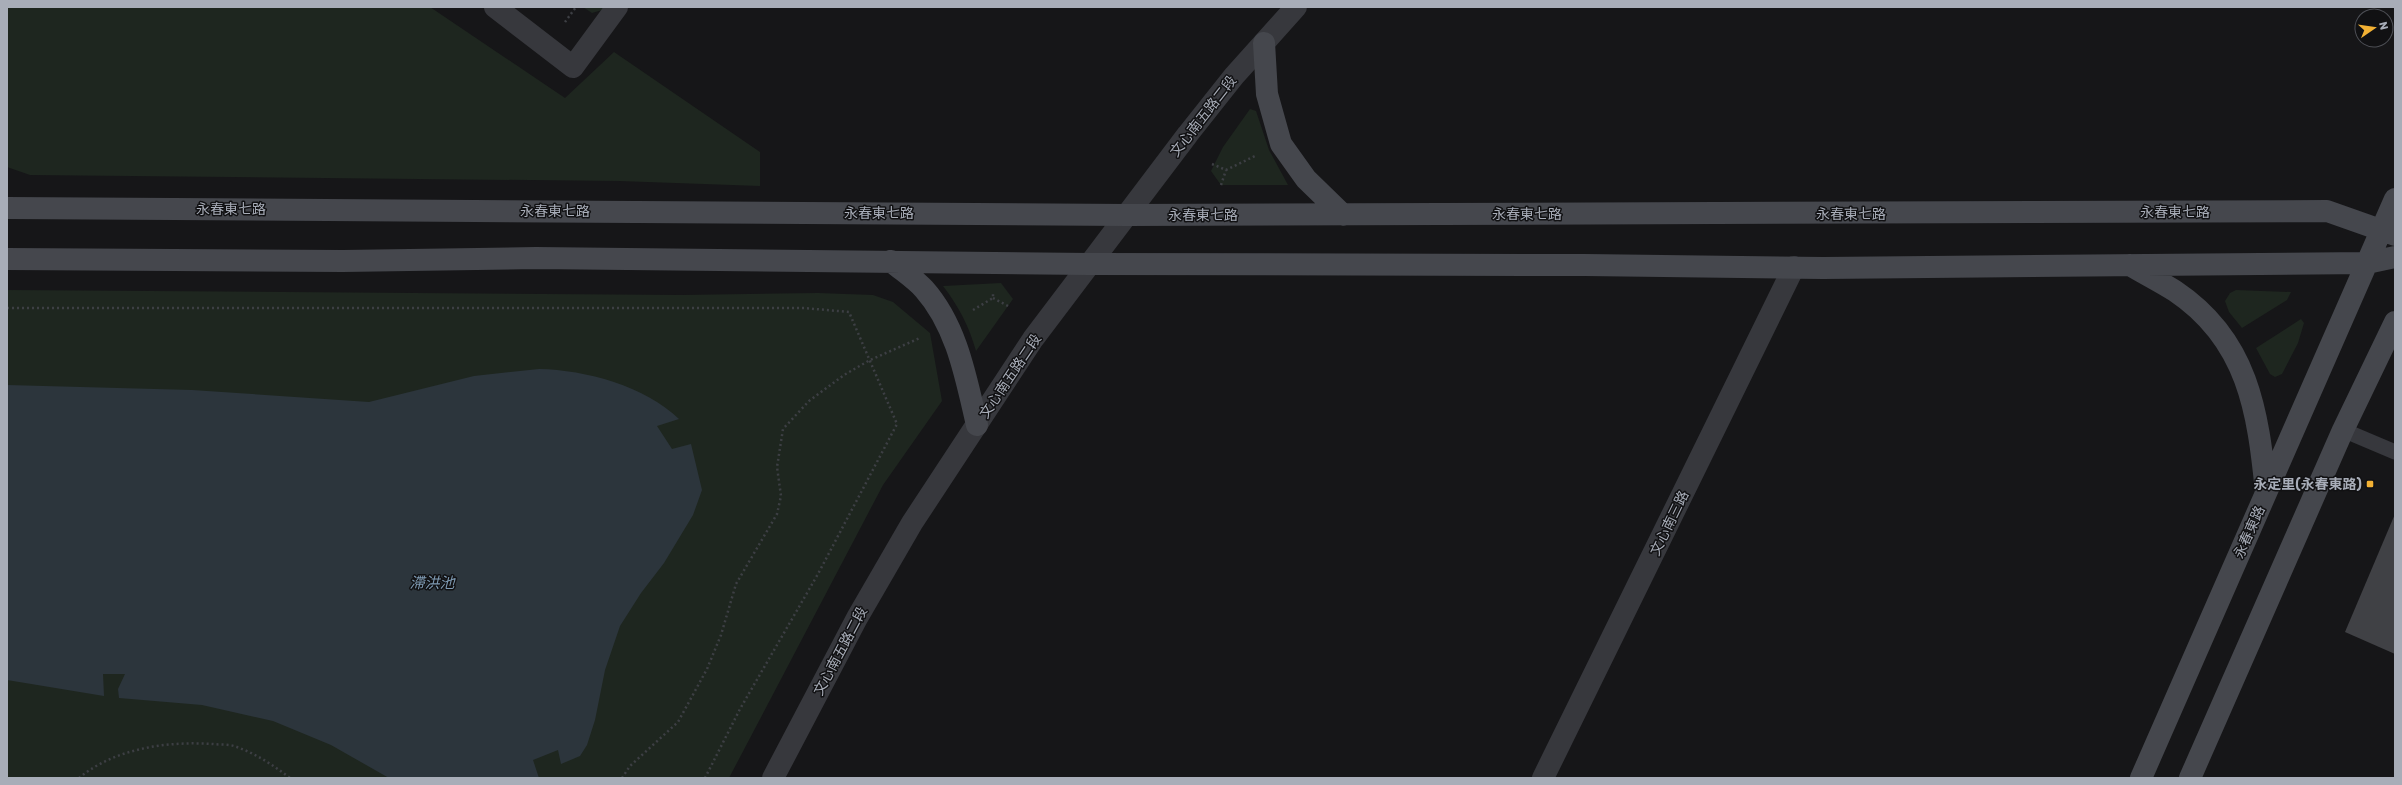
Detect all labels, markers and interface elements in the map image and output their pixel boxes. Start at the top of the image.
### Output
north arrow [2354,8,2394,48]
text: N [2376,21,2390,31]
street label: 文心南五路二段 [1167,72,1240,160]
street label: 永春東七路 [196,201,266,218]
street label: 永春東七路 [520,203,590,220]
street label: 永春東七路 [2140,204,2210,221]
street label: 永春東七路 [844,205,914,222]
street label: 永春東七路 [1492,206,1562,223]
street label: 永春東七路 [1816,206,1886,223]
street label: 永春東七路 [1168,207,1238,224]
street label: 文心南五路二段 [976,331,1045,422]
place label: 永定里(永春東路) [2253,476,2362,493]
marker: 永定里(永春東路) [2365,479,2375,489]
street label: 文心南三路 [1646,488,1692,558]
street label: 永春東路 [2230,503,2269,561]
water label: 滯洪池 [409,574,456,592]
street label: 文心南五路二段 [810,604,871,698]

